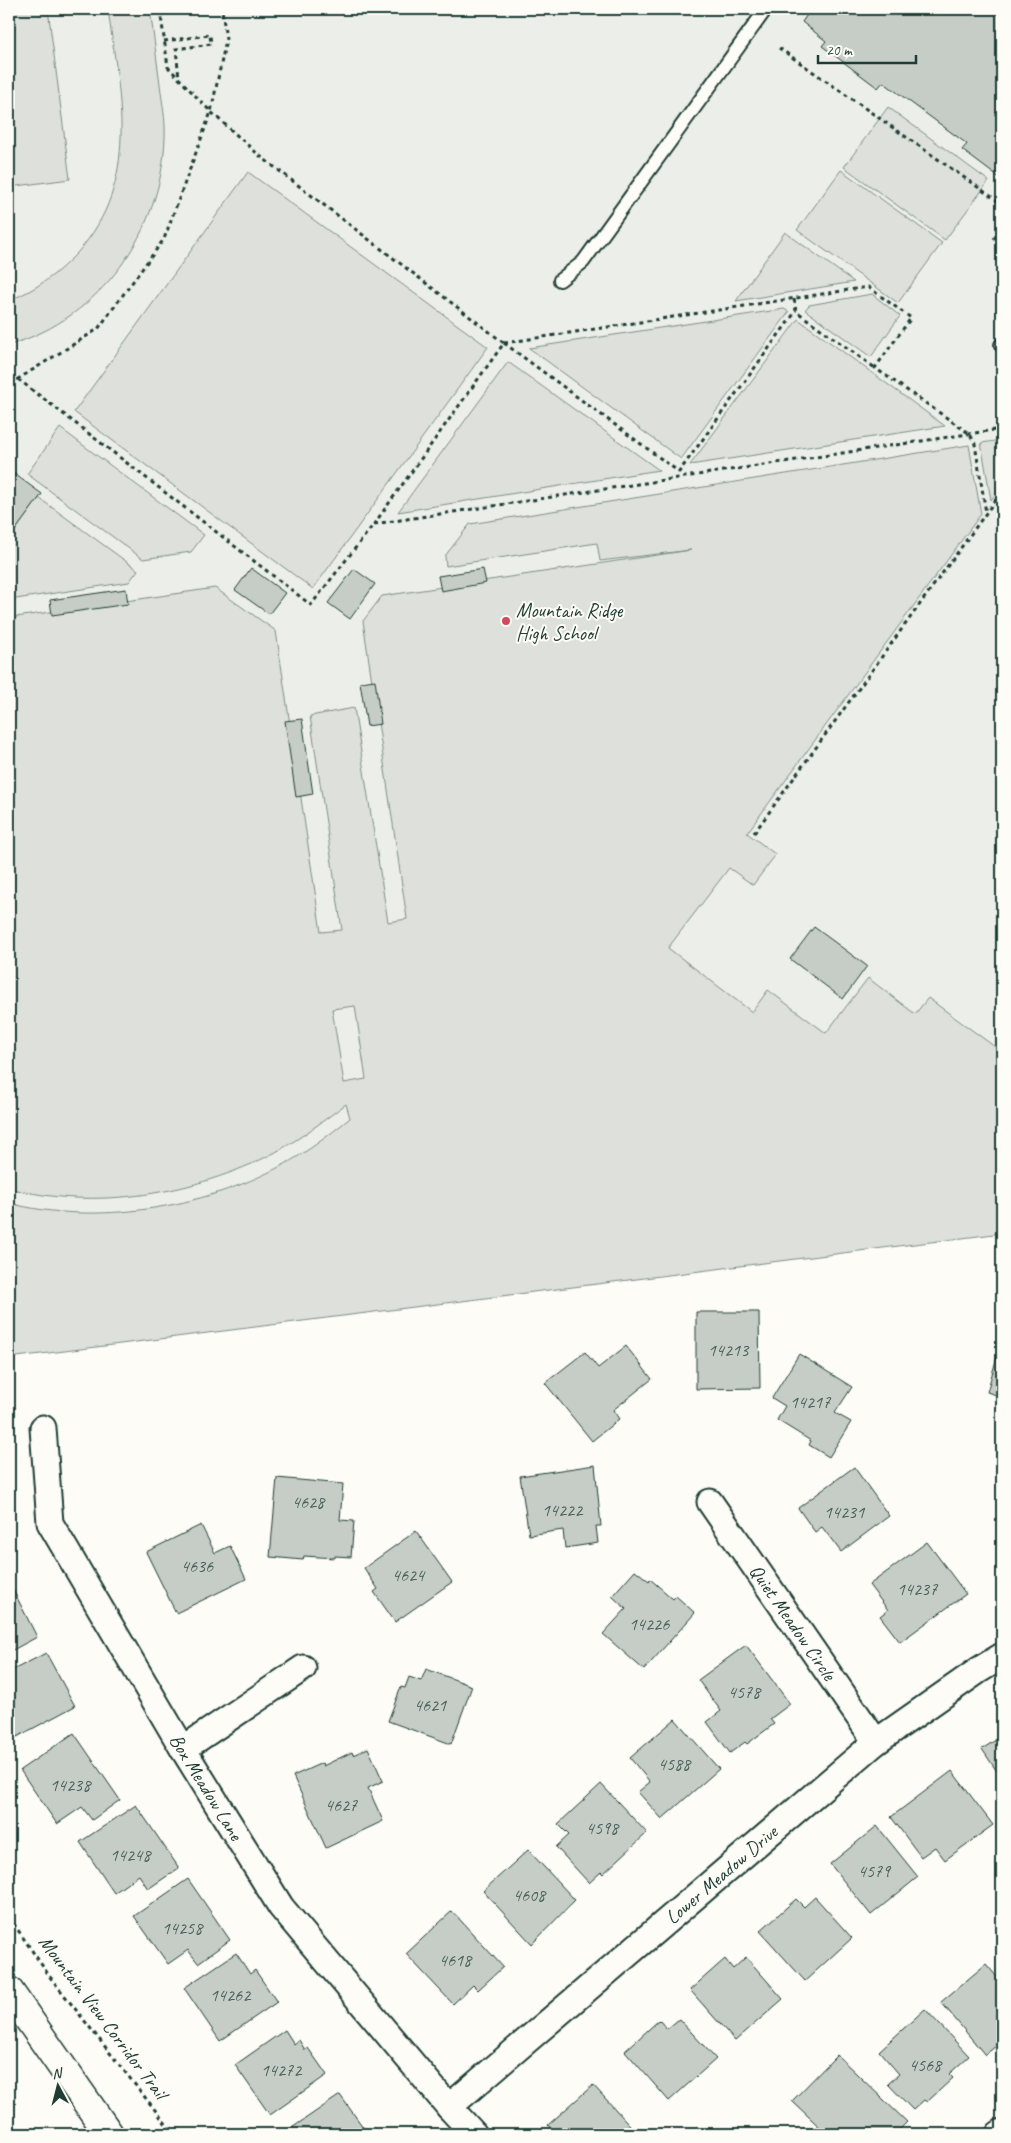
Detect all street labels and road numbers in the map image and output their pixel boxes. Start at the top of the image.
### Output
street label: Quiet Meadow Circle [744,1559,843,1686]
street label: Box Meadow Lane [164,1729,250,1846]
street label: Lower Meadow Drive [660,1819,783,1929]
street label: Mountain View Corridor Trail [33,1930,175,2107]

